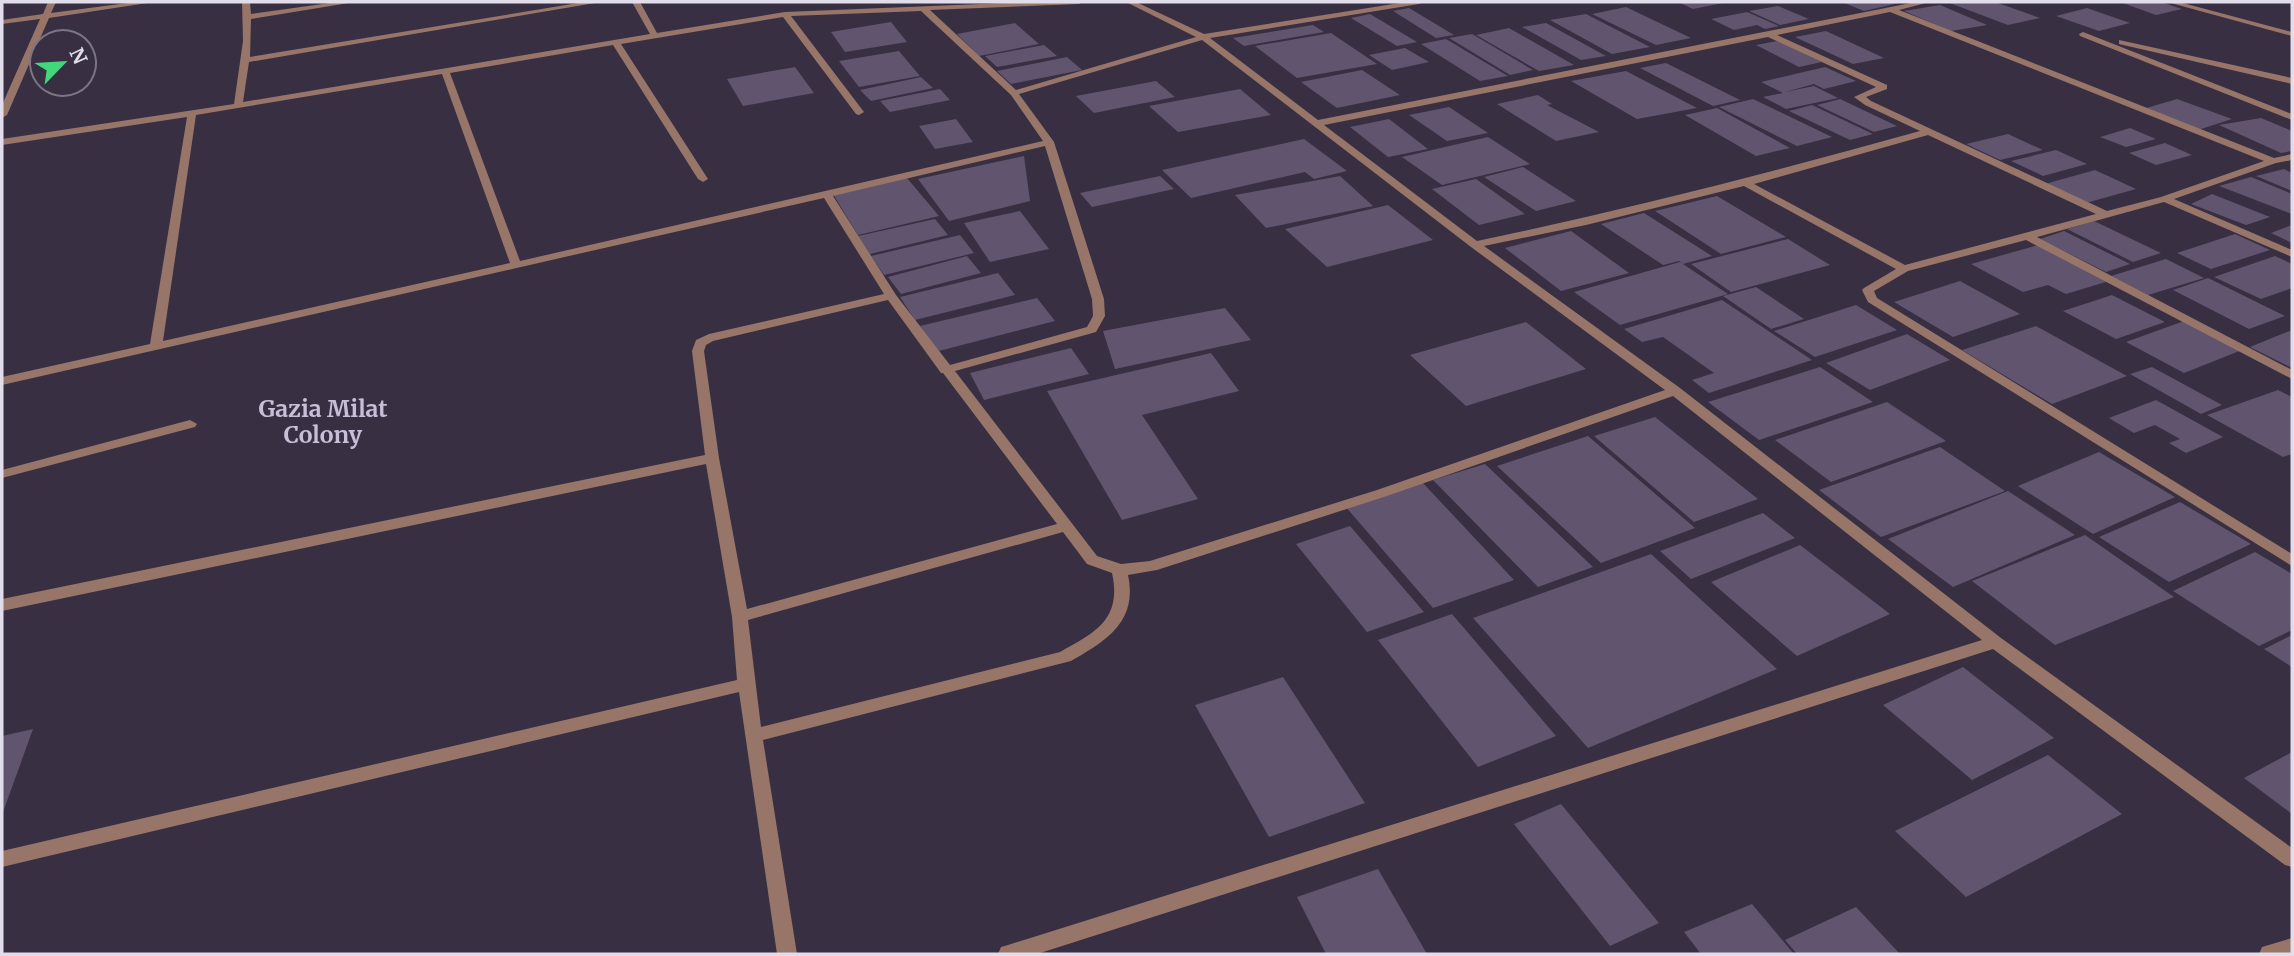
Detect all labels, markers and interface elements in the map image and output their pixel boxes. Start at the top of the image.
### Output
north arrow [28,28,98,98]
text: N [64,44,92,68]
district label: Gazia Milat Colony [259,394,387,449]

